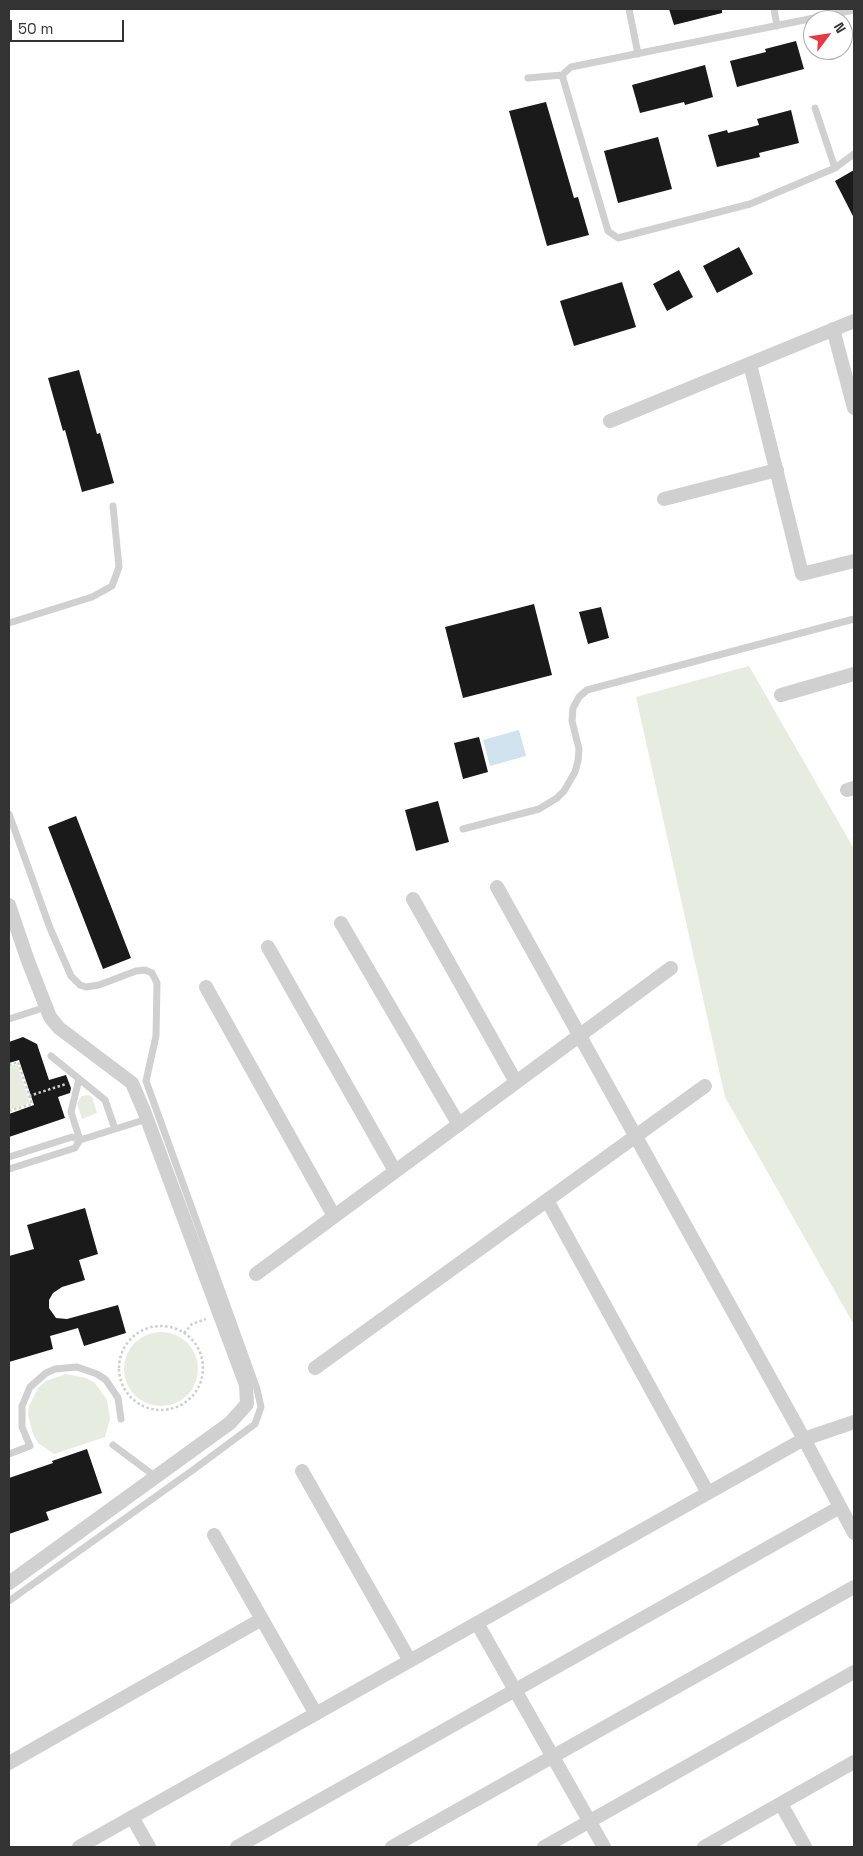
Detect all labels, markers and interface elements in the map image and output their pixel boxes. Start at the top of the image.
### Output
scale bar [12,10,126,42]
north arrow [803,10,853,60]
text: 50 m [18,19,53,38]
text: N [830,19,850,36]

